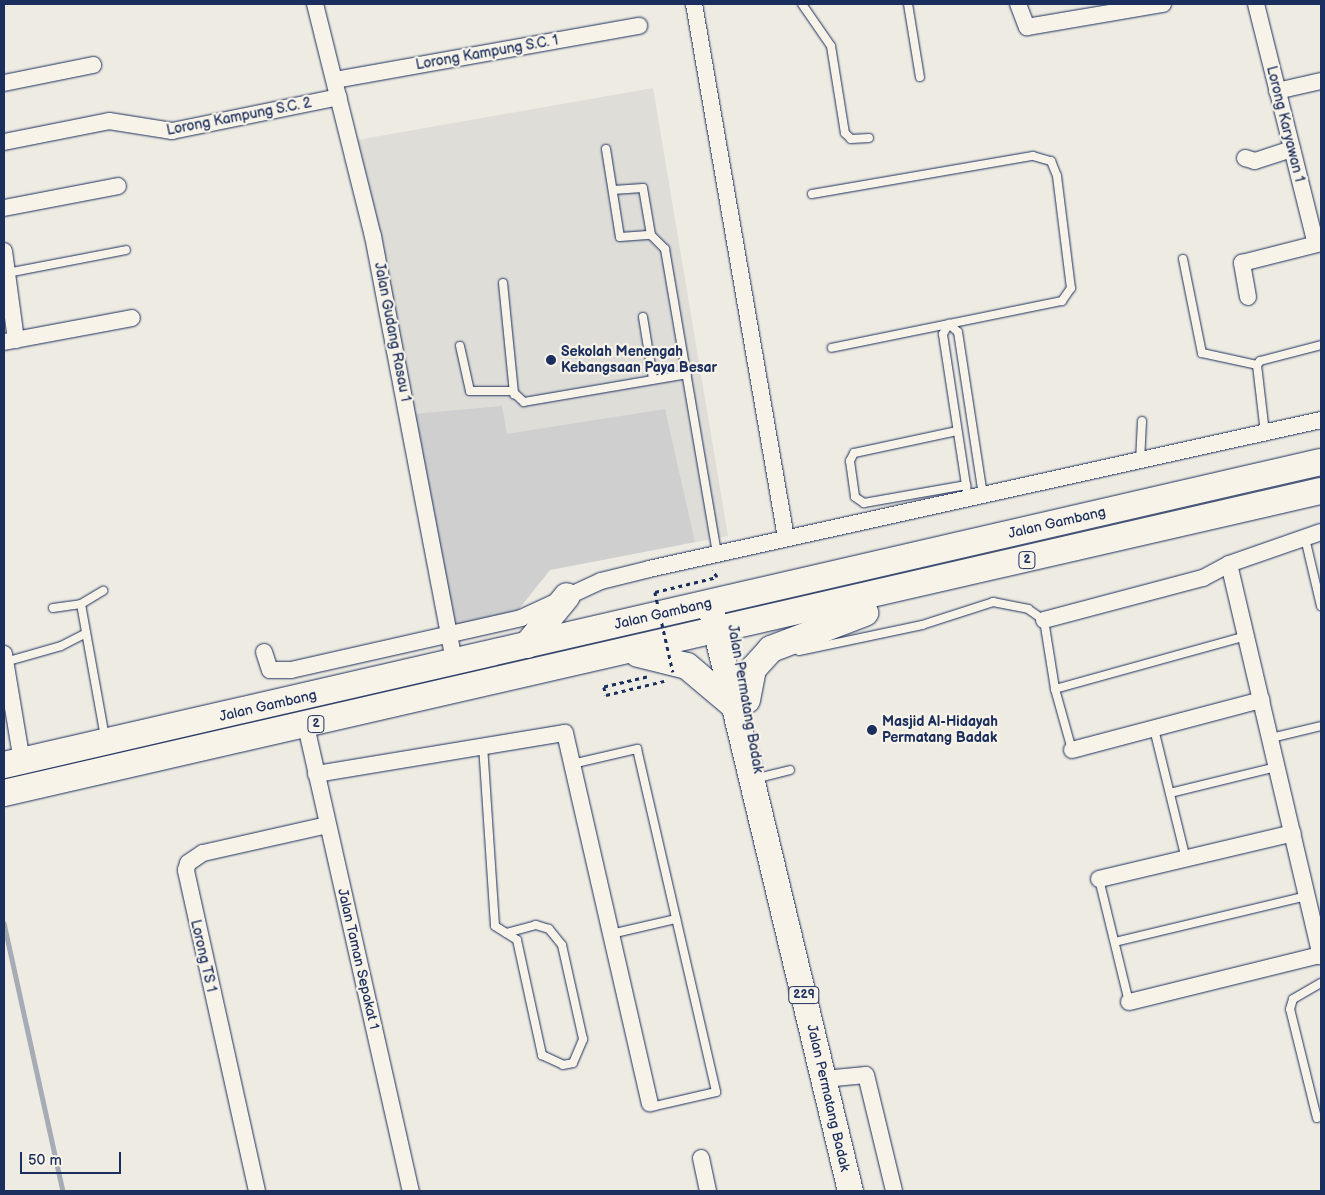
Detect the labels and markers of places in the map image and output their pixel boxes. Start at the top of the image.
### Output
place label: Sekolah Menengah Kebangsaan Paya Besar [561,344,717,377]
marker: Sekolah Menengah Kebangsaan Paya Besar [545,354,557,366]
place label: Masjid Al-Hidayah Permatang Badak [882,714,998,746]
marker: Masjid Al-Hidayah Permatang Badak [866,724,878,736]

